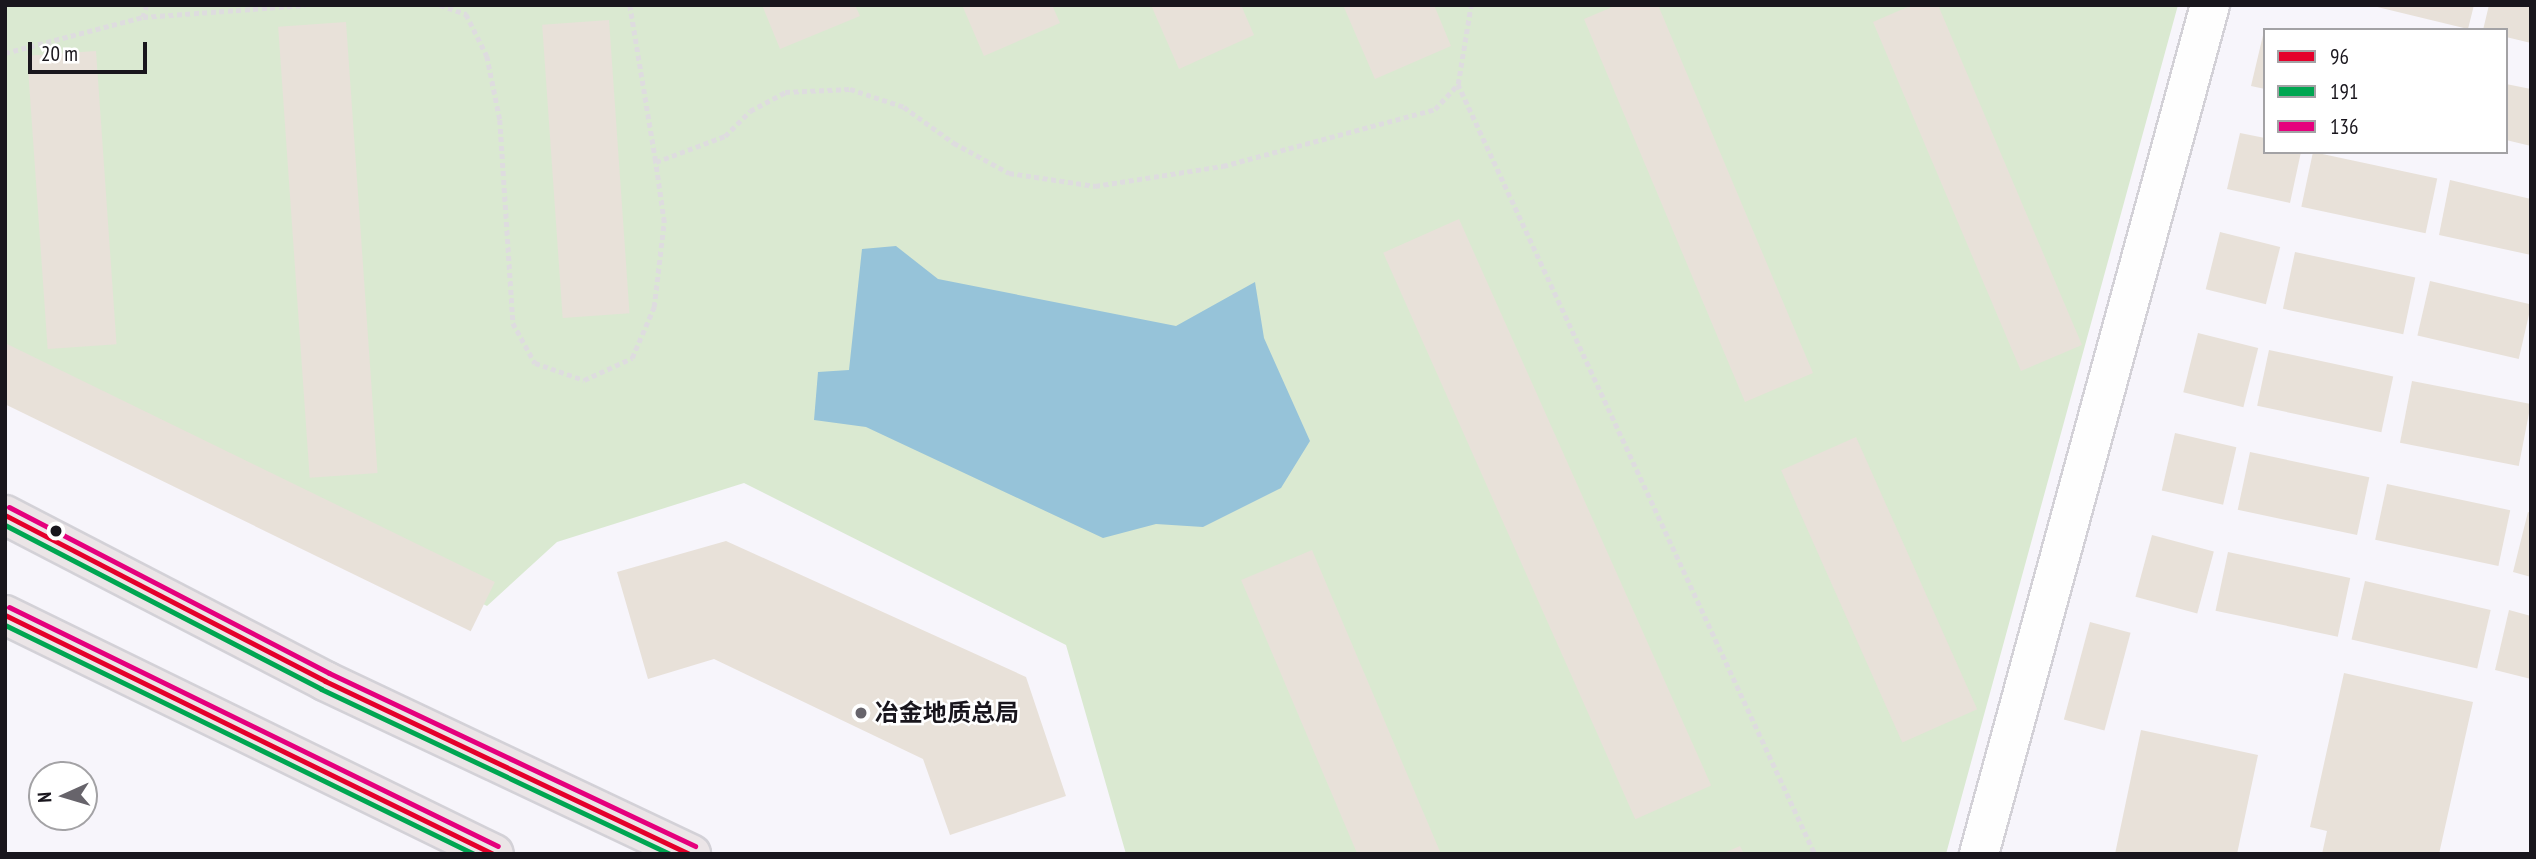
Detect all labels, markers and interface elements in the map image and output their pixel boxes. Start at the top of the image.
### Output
scale bar [32,28,150,72]
legend [2263,28,2508,154]
text: 20 m [41,40,78,67]
text: 96 [2330,43,2349,70]
text: 191 [2330,78,2358,105]
text: 136 [2330,113,2358,140]
unlabelled marker [49,524,63,538]
place label: 冶金地质总局 [875,699,1019,727]
marker: 冶金地质总局 [853,705,869,721]
north arrow [28,761,98,831]
text: N [32,791,56,803]

